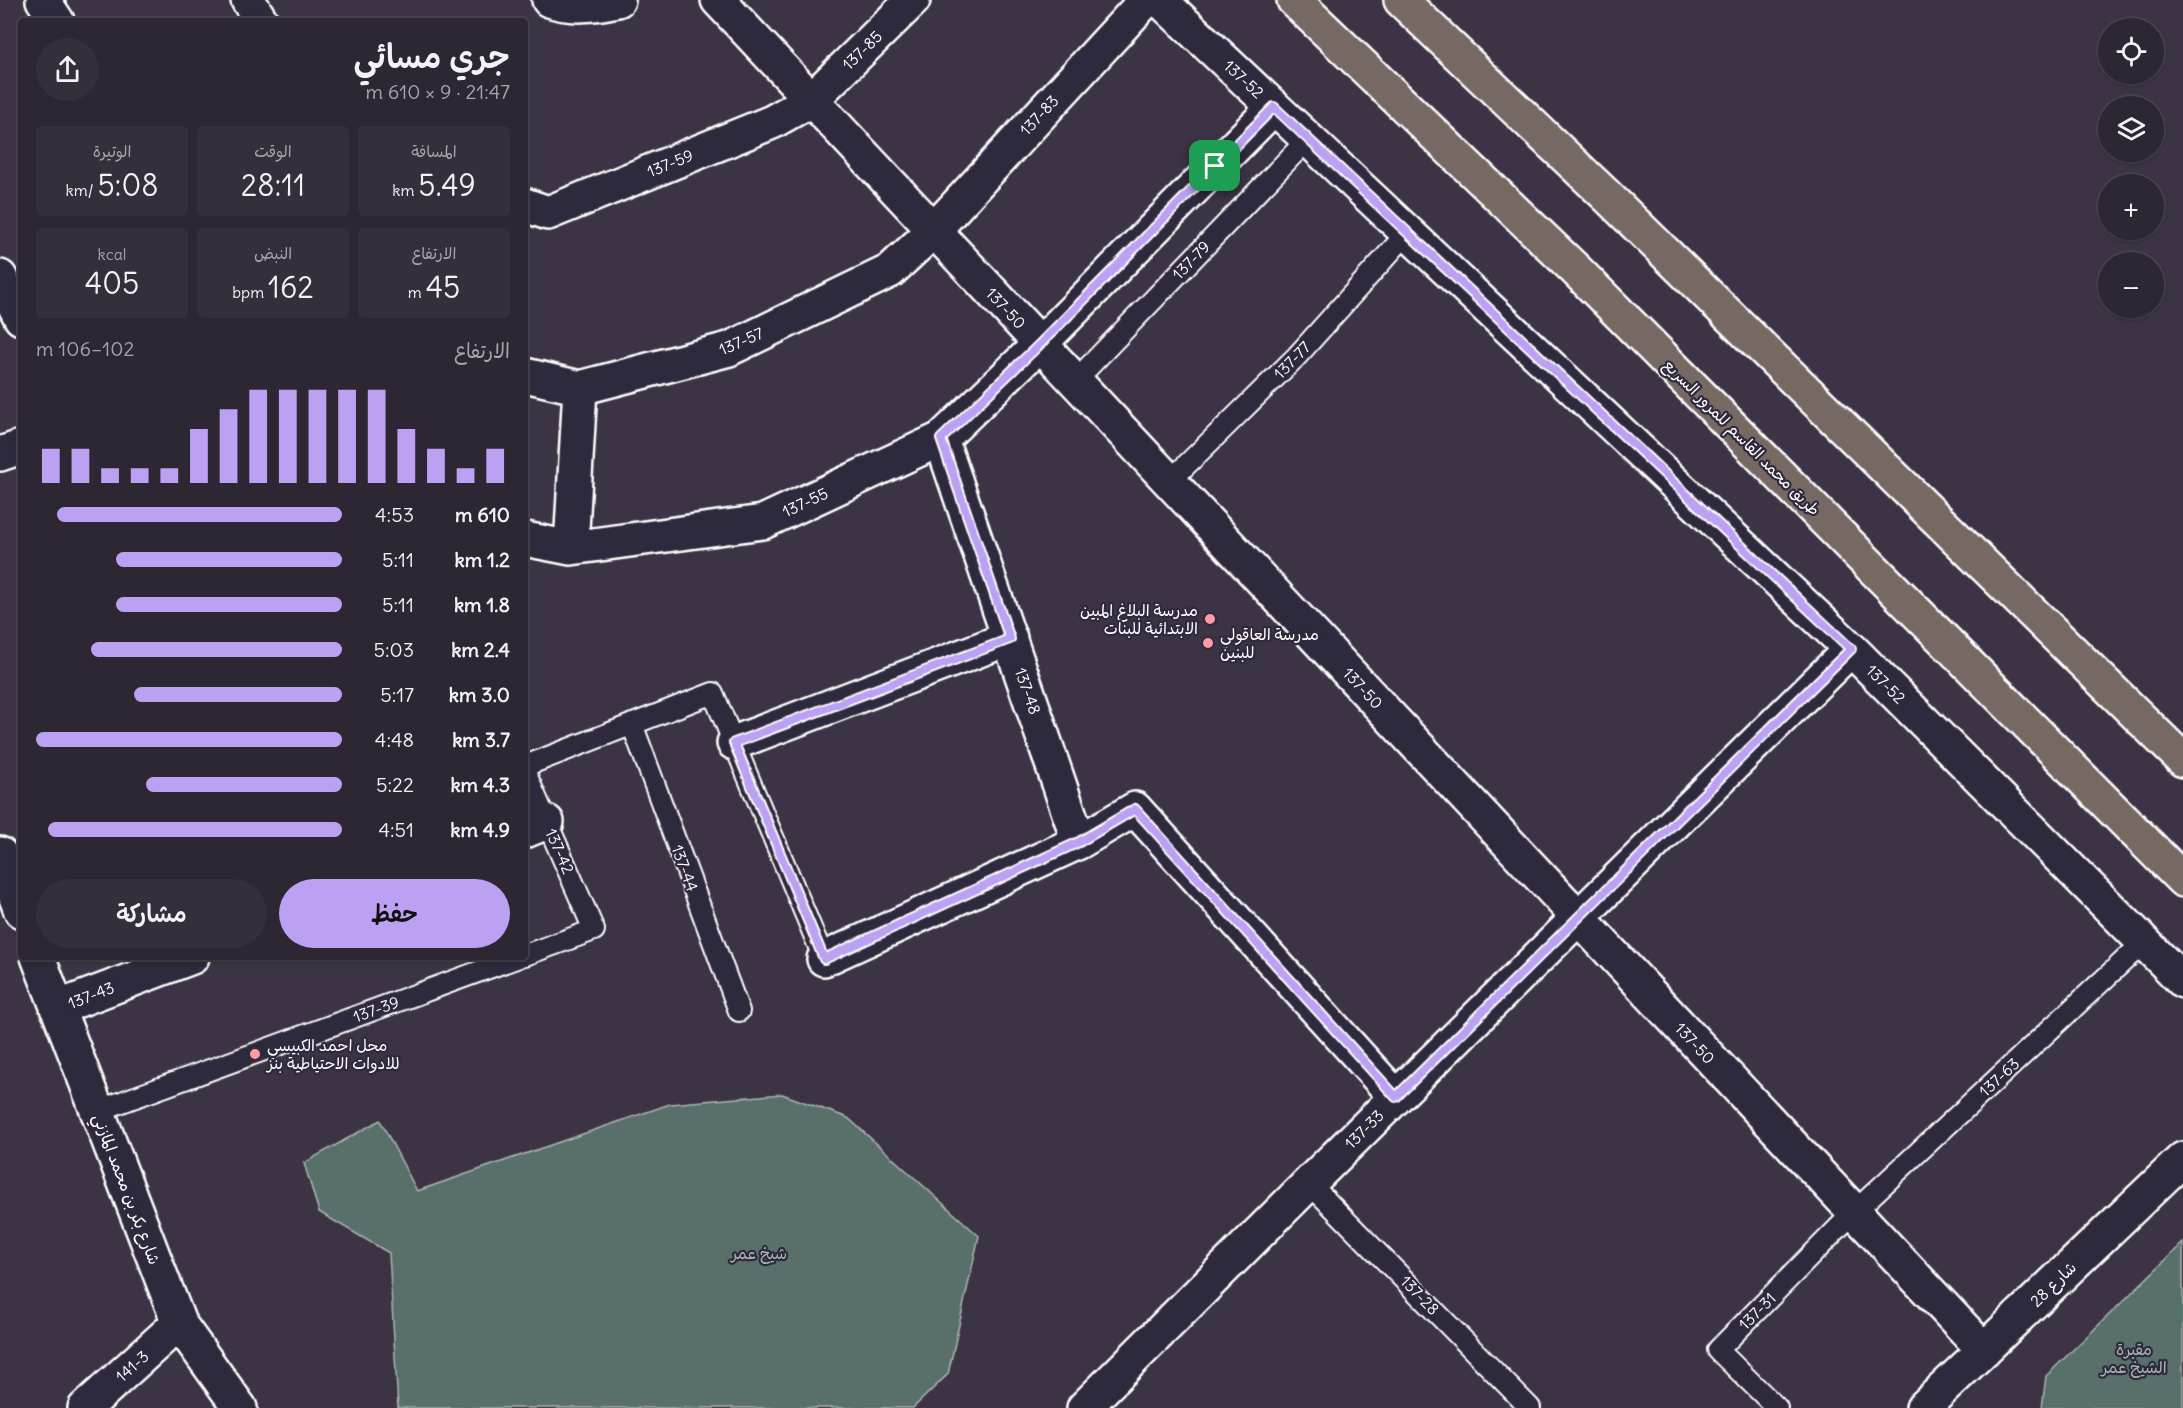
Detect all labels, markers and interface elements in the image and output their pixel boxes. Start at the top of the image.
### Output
map controls [2098,18,2164,318]
button: locate [2098,18,2164,84]
street label: 137-85 [838,26,886,74]
text: جري مسائي [353,35,510,77]
button: share [36,38,99,101]
street label: 137-52 [1220,55,1268,103]
text: 21:47 · 9 × 610 m [365,79,510,104]
street label: 137-83 [1015,91,1063,139]
button: layers [2098,96,2164,162]
pin [1189,140,1240,191]
text: الوتيرة [93,141,131,161]
text: الوقت [254,141,292,161]
text: المسافة [411,141,457,161]
street label: 137-59 [644,145,696,181]
icon: arrive [1198,149,1231,182]
text: 5:08 [97,166,158,204]
text: 28:11 [241,166,305,204]
text: 5.49 [418,166,476,204]
button: + [2098,174,2164,240]
text: /km [66,180,97,200]
text: km [392,180,418,200]
street label: 137-79 [1168,237,1214,283]
text: النبض [254,243,292,263]
text: الارتفاع [412,243,456,263]
text: kcal [98,244,126,264]
button: − [2098,252,2164,318]
text: 405 [85,264,139,302]
text: 162 [268,268,314,306]
text: 45 [426,268,460,306]
text: bpm [232,282,268,302]
text: m [408,282,426,302]
street label: 137-50 [982,283,1030,333]
street label: 137-57 [716,323,766,359]
text: 102–106 m [36,336,134,361]
street label: 137-77 [1269,337,1315,383]
text: الارتفاع [454,338,510,363]
street label: طريق محمد القاسم للمرور السريع [1657,355,1824,522]
street label: 137-55 [779,483,831,521]
text: 4:53 [375,502,414,527]
text: 610 m [455,502,510,527]
text: 5:11 [382,547,414,572]
text: 1.2 km [454,547,510,572]
text: 5:11 [382,592,414,617]
text: 1.8 km [454,592,510,617]
place label: مدرسة البلاغ المبين الابتدائية للبنات [1080,600,1198,638]
marker: مدرسة البلاغ المبين الابتدائية للبنات [1203,612,1217,626]
place label: مدرسة العاقولي للبنين [1220,624,1319,662]
marker: مدرسة العاقولي للبنين [1201,636,1215,650]
text: 5:03 [373,637,414,662]
text: 2.4 km [451,637,510,662]
street label: 137-52 [1862,660,1910,708]
street label: 137-50 [1339,663,1387,713]
street label: 137-48 [1011,665,1045,717]
text: 5:17 [380,682,414,707]
text: 3.0 km [449,682,510,707]
text: 4:48 [375,727,414,752]
text: 3.7 km [452,727,510,752]
text: 5:22 [376,772,414,797]
text: 4.3 km [450,772,510,797]
text: 4:51 [378,817,414,842]
text: 4.9 km [450,817,510,842]
street label: 137-42 [541,825,579,877]
street label: 137-44 [667,842,703,894]
button: مشاركة [36,879,267,948]
button: حفظ [279,879,510,948]
street label: 137-43 [65,977,117,1013]
street label: 137-39 [350,991,402,1027]
street label: 137-50 [1671,1018,1719,1068]
place label: محل احمد الكبيسي للادوات الاحتياطية بنز [265,1035,400,1073]
marker: محل احمد الكبيسي للادوات الاحتياطية بنز [248,1047,262,1061]
street label: 137-63 [1975,1053,2023,1101]
street label: 137-33 [1340,1105,1388,1153]
street label: شارع بكر بن محمد المازني [84,1111,165,1269]
park label: شيخ عمر [729,1243,787,1264]
street label: شارع 28 [2026,1257,2082,1312]
street label: 137-28 [1396,1271,1444,1319]
street label: 137-31 [1734,1288,1780,1334]
park label: مقبرة الشيخ عمر [2099,1339,2167,1378]
street label: 141-3 [111,1346,153,1386]

